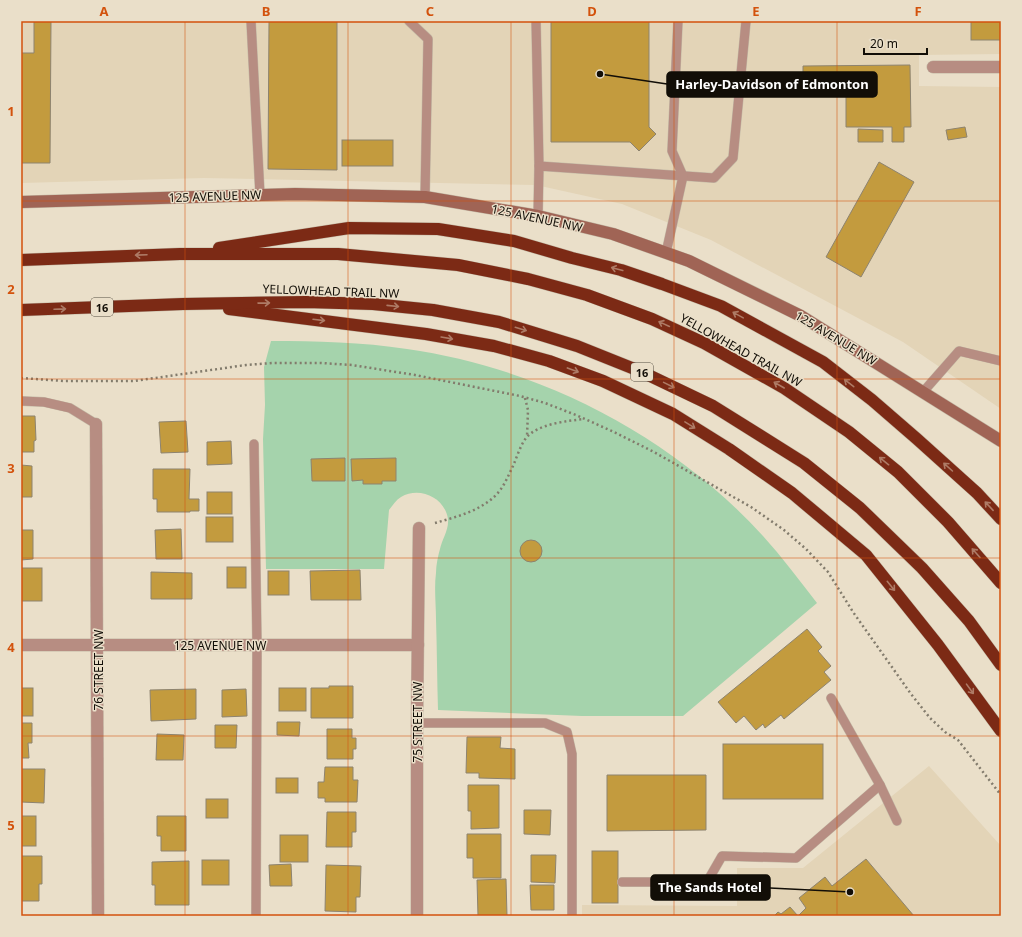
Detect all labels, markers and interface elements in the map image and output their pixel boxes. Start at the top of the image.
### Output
text: A [100,2,109,20]
text: B [262,2,270,20]
text: C [426,2,434,20]
text: D [587,2,597,20]
text: E [752,2,760,20]
text: F [914,2,922,20]
scale bar [864,30,927,56]
text: 20 m [870,35,898,52]
callout: Harley-Davidson of Edmonton [667,72,877,97]
text: Harley-Davidson of Edmonton [675,75,869,93]
text: 1 [7,102,15,120]
street label: 125 AVENUE NW [168,186,262,206]
street label: 125 AVENUE NW [490,200,584,236]
one-way arrow [135,252,148,259]
one-way arrow [611,265,624,273]
text: 2 [7,280,15,298]
street label: YELLOWHEAD TRAIL NW [262,280,400,302]
road number: 16 [91,298,113,316]
one-way arrow [257,299,270,307]
one-way arrow [386,302,399,310]
one-way arrow [53,305,66,312]
street label: 125 AVENUE NW [792,307,880,369]
street label: YELLOWHEAD TRAIL NW [677,309,805,391]
one-way arrow [732,311,744,319]
one-way arrow [312,317,325,324]
one-way arrow [658,320,670,327]
one-way arrow [514,326,527,333]
one-way arrow [440,334,453,342]
road number: 16 [631,363,653,381]
one-way arrow [567,366,579,374]
one-way arrow [844,379,855,387]
one-way arrow [773,381,785,389]
one-way arrow [662,382,674,389]
one-way arrow [685,421,696,429]
one-way arrow [879,457,890,465]
text: 3 [7,459,15,477]
one-way arrow [943,463,953,472]
one-way arrow [984,501,994,511]
one-way arrow [971,548,980,558]
one-way arrow [886,580,895,591]
street label: 76 STREET NW [90,630,107,711]
street label: 125 AVENUE NW [174,637,266,654]
text: 4 [7,638,15,656]
street label: 75 STREET NW [409,682,426,763]
one-way arrow [966,683,974,694]
text: 5 [7,816,15,834]
callout: The Sands Hotel [651,875,770,900]
text: The Sands Hotel [658,878,762,896]

